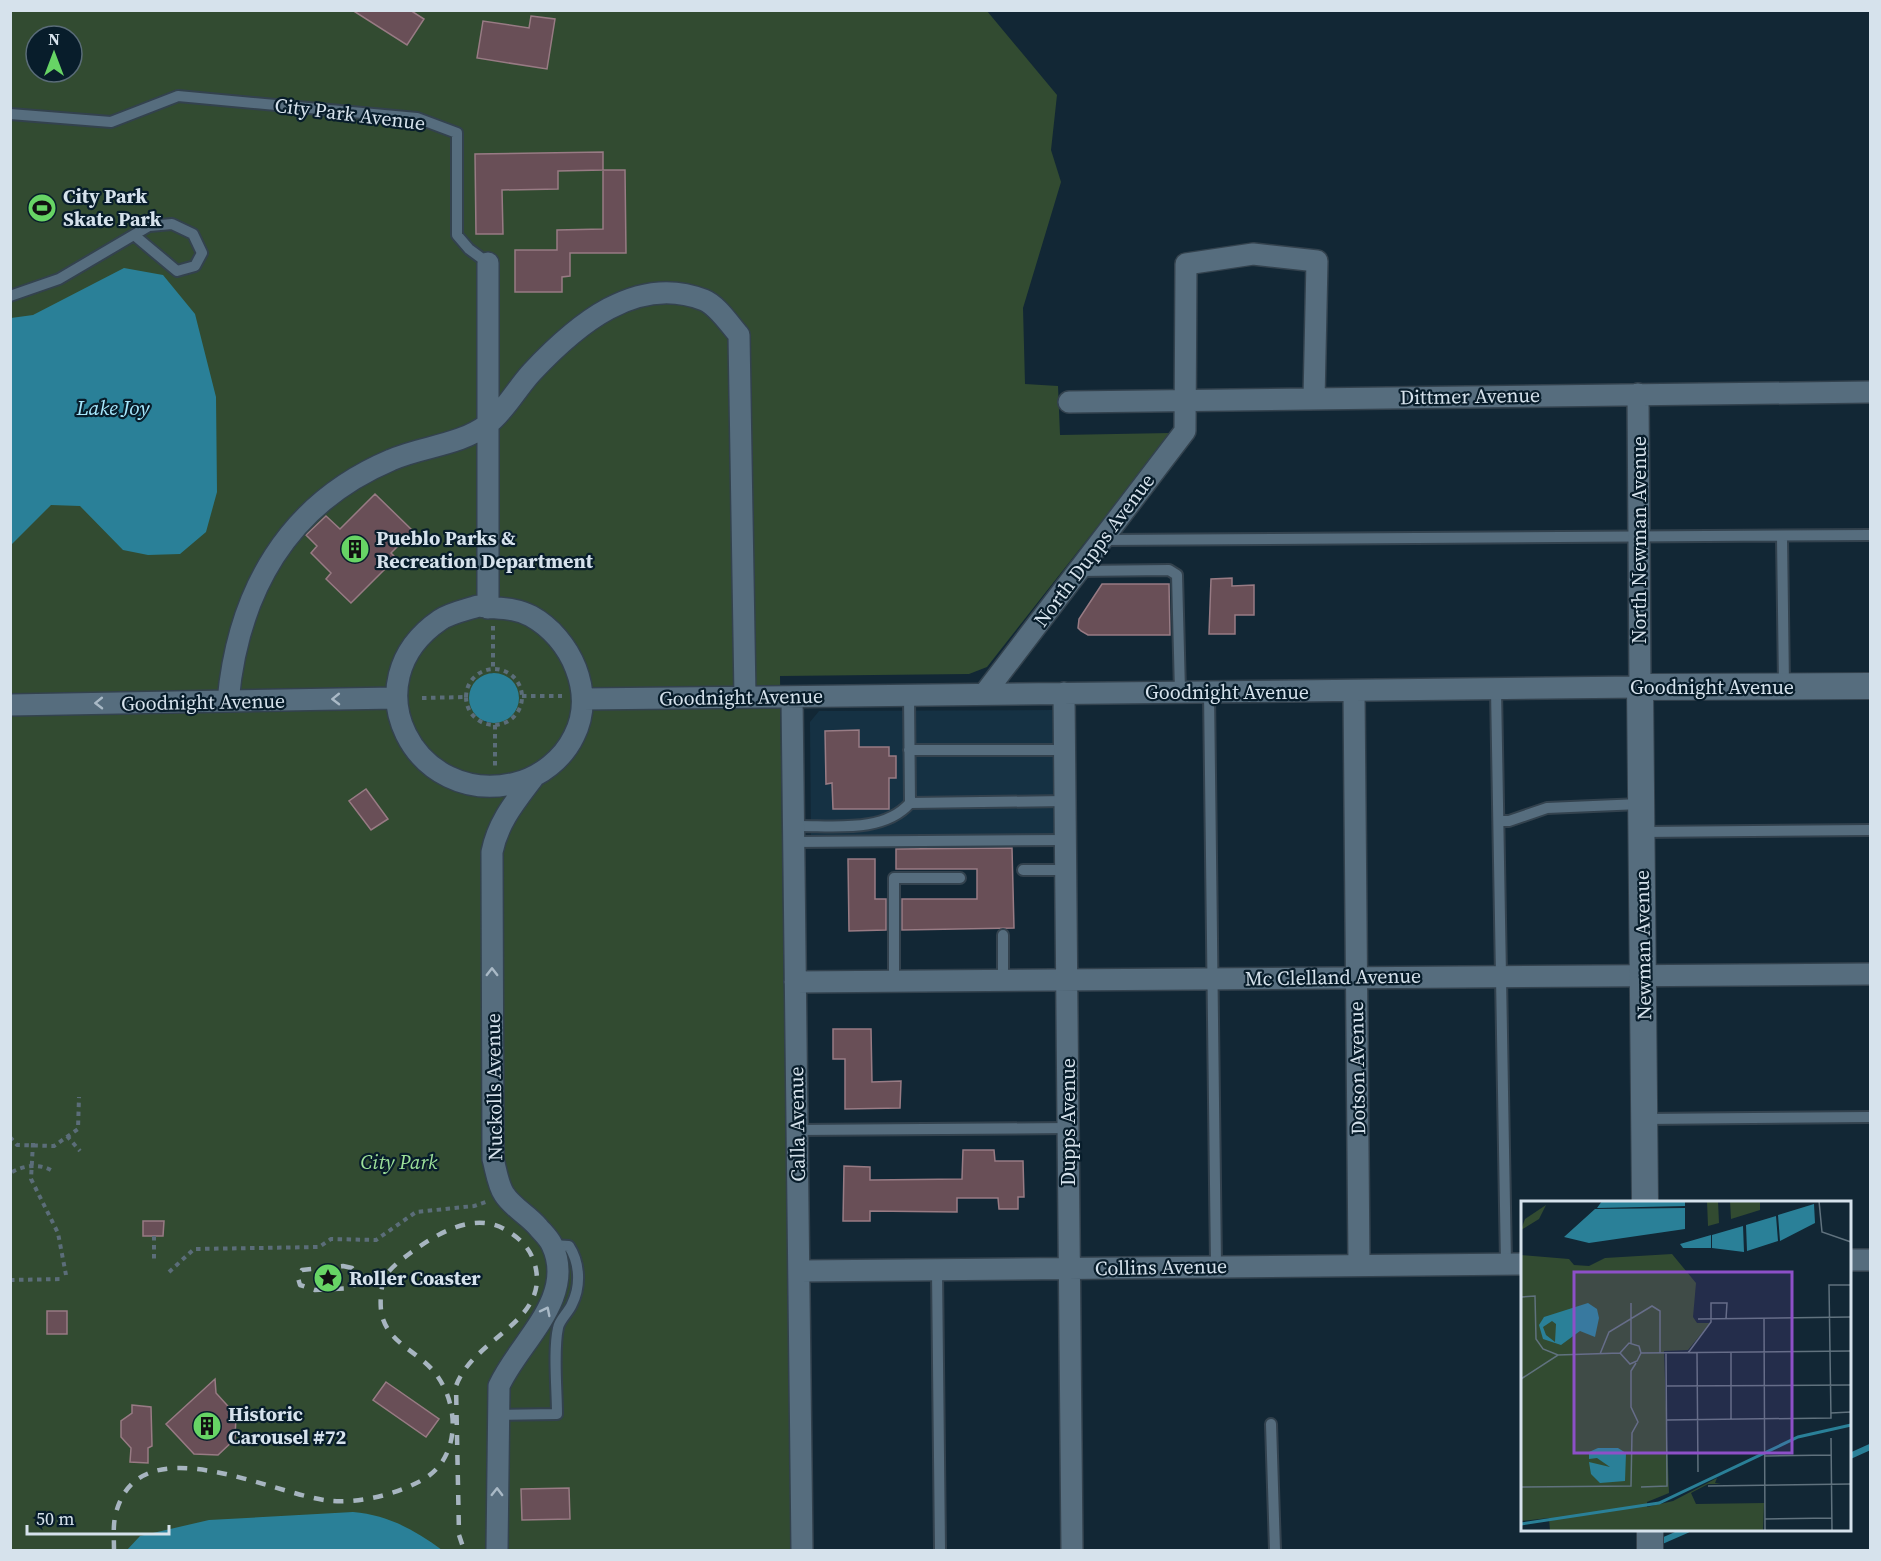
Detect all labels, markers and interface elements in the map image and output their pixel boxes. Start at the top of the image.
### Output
north arrow [24,24,84,84]
text: N [48,28,60,50]
street label: City Park Avenue [273,91,427,137]
place label: City Park Skate Park [63,182,161,233]
sports icon: City Park Skate Park [26,192,58,224]
street label: Dittmer Avenue [1400,381,1540,411]
water label: Lake Joy [76,393,150,422]
street label: North Newman Avenue [1625,436,1653,644]
street label: North Dupps Avenue [1027,468,1161,632]
place label: Pueblo Parks & Recreation Department [376,524,594,575]
building icon: Pueblo Parks & Recreation Department [339,533,371,565]
street label: Goodnight Avenue [1630,673,1794,701]
street label: Goodnight Avenue [1145,678,1309,706]
street label: Goodnight Avenue [659,682,823,712]
street label: Goodnight Avenue [121,687,285,717]
one-way arrow [332,693,341,705]
one-way arrow [95,697,104,710]
street label: Newman Avenue [1628,870,1658,1020]
street label: Mc Clelland Avenue [1245,961,1421,993]
one-way arrow [486,968,498,977]
street label: Dotson Avenue [1342,1001,1372,1135]
street label: Nuckolls Avenue [479,1013,509,1161]
street label: Dupps Avenue [1054,1058,1082,1186]
street label: Calla Avenue [782,1066,812,1182]
park label: City Park [360,1148,438,1176]
inset map [1521,1201,1851,1531]
street label: Collins Avenue [1095,1252,1227,1282]
place icon: Roller Coaster [312,1262,344,1294]
place label: Roller Coaster [349,1264,481,1292]
one-way arrow [539,1307,550,1318]
place label: Historic Carousel #72 [228,1400,347,1451]
building icon: Historic Carousel #72 [191,1410,223,1442]
one-way arrow [491,1488,504,1497]
scale bar [27,1498,170,1536]
text: 50 m [36,1506,74,1531]

